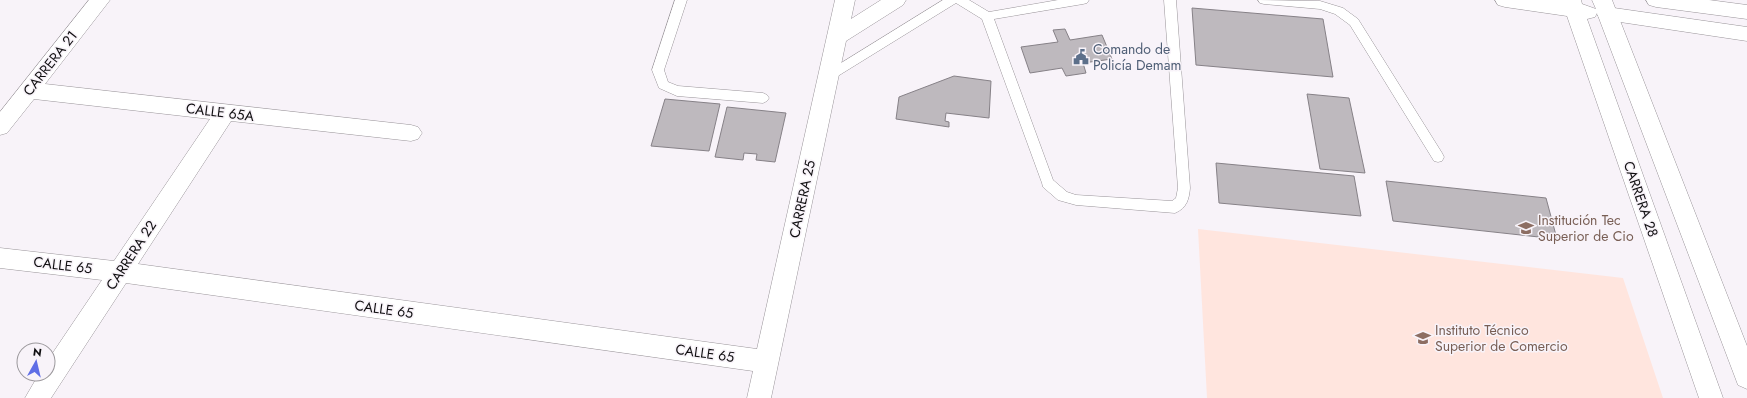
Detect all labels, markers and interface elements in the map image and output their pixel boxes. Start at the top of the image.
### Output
street label: CARRERA 21 [18,26,82,100]
place label: Comando de Policía Demam [1093,39,1181,75]
public building icon: Comando de Policía Demam [1072,48,1090,66]
street label: CALLE 65A [185,98,256,126]
street label: CARRERA 25 [784,158,820,240]
street label: CARRERA 28 [1619,158,1663,240]
place label: Institución Tec Superior de Cio [1538,210,1634,246]
street label: CARRERA 22 [101,216,161,294]
school or university icon: Institución Tec Superior de Cio [1517,219,1535,237]
street label: CALLE 65 [32,251,94,279]
street label: CALLE 65 [353,295,415,323]
place label: Instituto Técnico Superior de Comercio [1435,320,1568,356]
school or university icon: Instituto Técnico Superior de Comercio [1414,329,1432,347]
street label: CALLE 65 [674,339,736,367]
north arrow [16,342,56,382]
text: N [32,344,43,361]

